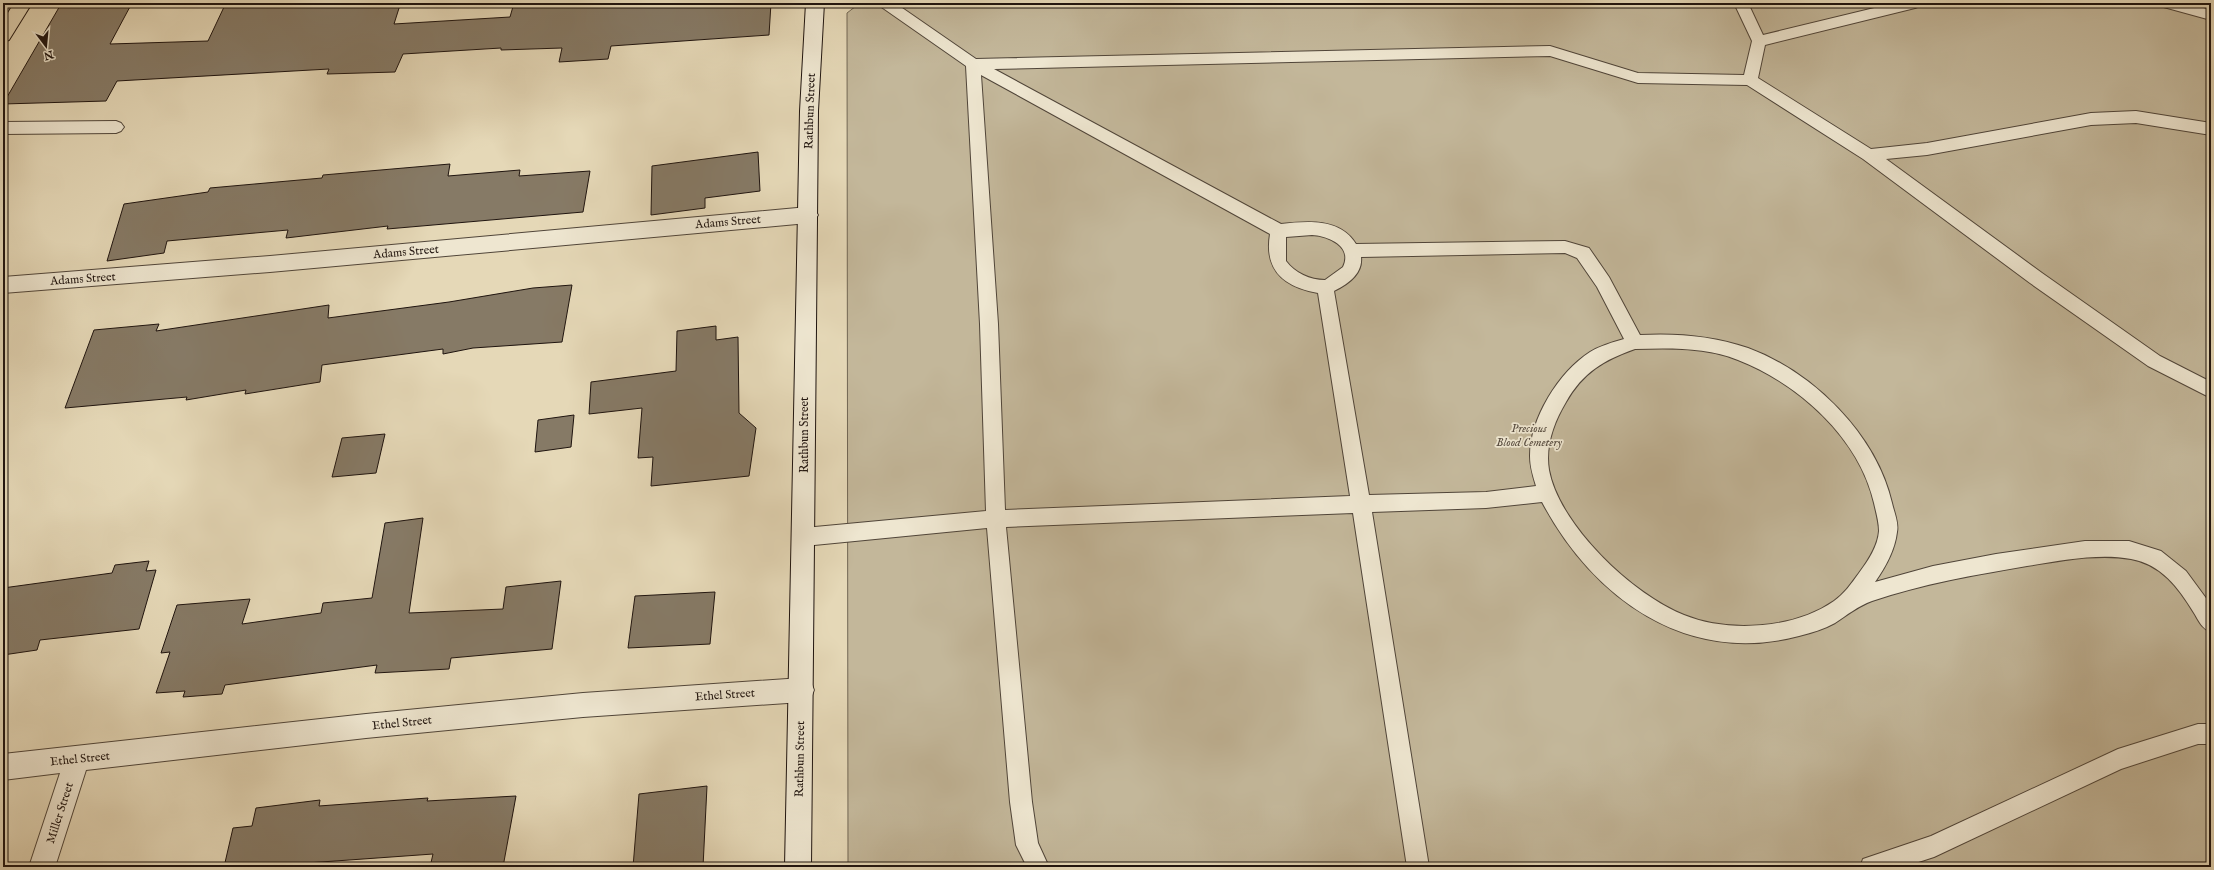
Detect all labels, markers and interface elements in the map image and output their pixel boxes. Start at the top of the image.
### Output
north arrow [26,26,66,66]
text: N [42,46,56,63]
street label: Rathbun Street [801,73,819,149]
street label: Adams Street [694,212,761,232]
street label: Adams Street [372,242,439,262]
street label: Adams Street [49,269,116,289]
street label: Rathbun Street [797,397,812,473]
park label: Precious Blood Cemetery [1496,421,1562,450]
street label: Ethel Street [695,685,755,705]
street label: Ethel Street [371,712,433,734]
street label: Rathbun Street [792,721,808,797]
street label: Ethel Street [49,748,111,770]
street label: Miller Street [43,781,77,845]

